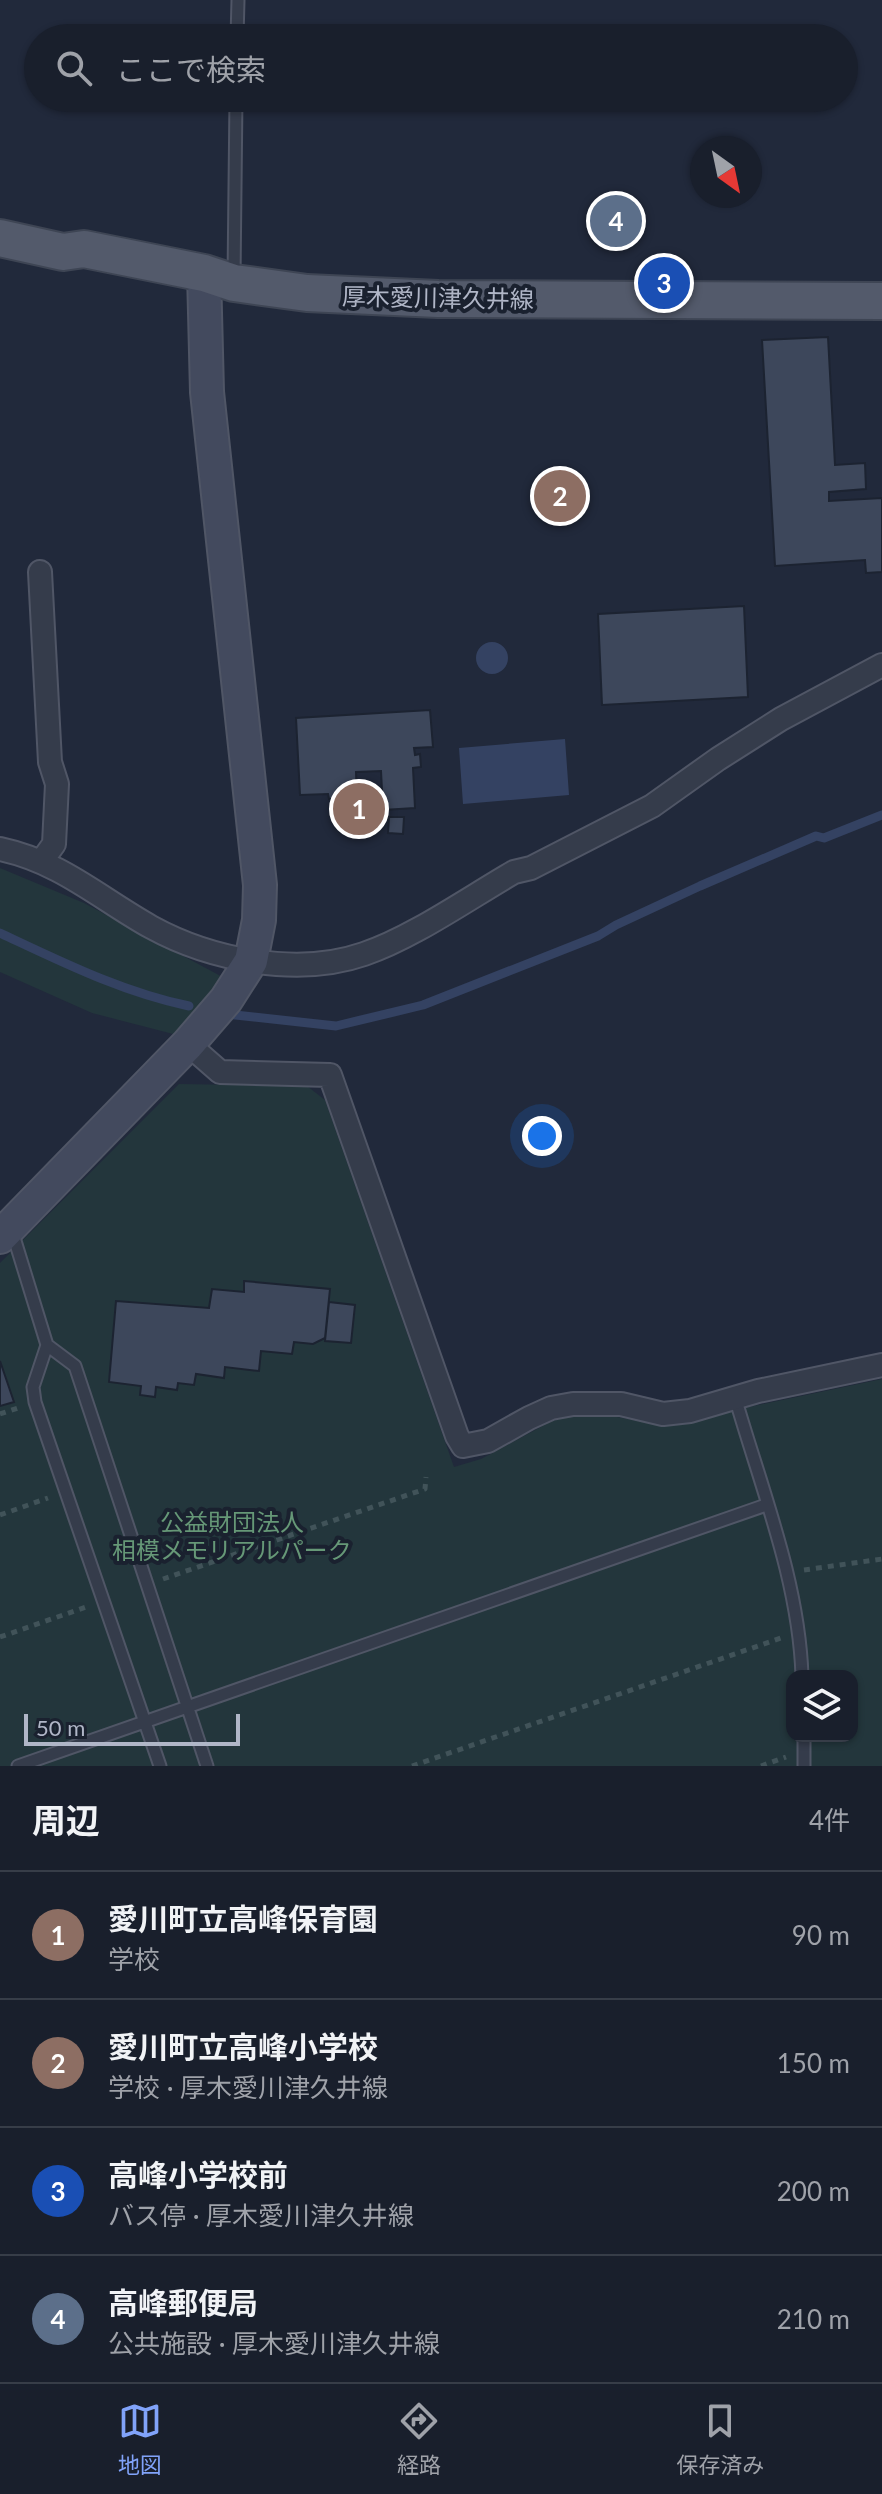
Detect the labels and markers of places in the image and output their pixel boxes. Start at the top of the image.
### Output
pin: 4 [590,191,642,251]
pin: 3 [638,253,690,313]
pin: 2 [534,466,586,526]
pin: 1 [333,779,385,839]

